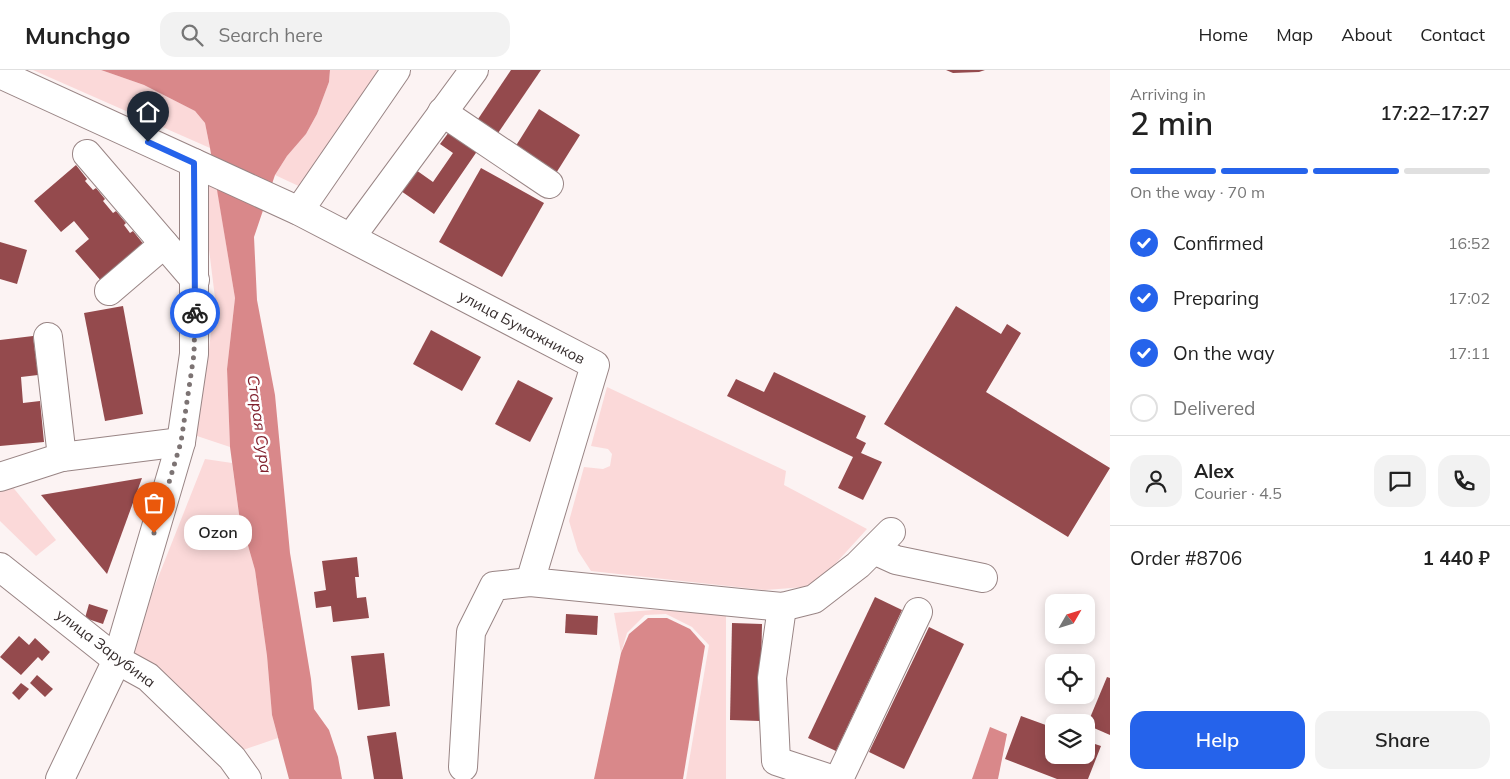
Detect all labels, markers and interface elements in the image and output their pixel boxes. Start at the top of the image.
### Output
search box [160,12,510,57]
text: Munchgo [25,20,130,50]
icon: search [178,21,206,49]
text: Search here [218,23,323,47]
text: Home [1198,23,1248,46]
text: Map [1276,23,1313,46]
text: About [1341,23,1392,46]
text: Contact [1420,23,1485,46]
text: Arriving in [1130,84,1206,104]
pin [127,91,169,142]
icon: home [134,98,162,126]
text: 17:22–17:27 [1380,101,1490,125]
text: 2 min [1130,103,1213,143]
text: On the way · 70 m [1130,182,1265,202]
icon: check [1130,229,1158,257]
text: Confirmed [1173,231,1264,255]
text: 16:52 [1448,233,1490,253]
icon: check [1130,284,1158,312]
street label: улица Бумажников [456,286,588,368]
text: Preparing [1173,286,1259,310]
courier [170,288,220,338]
text: 17:02 [1448,288,1490,308]
icon: bike [181,299,209,327]
icon: check [1130,339,1158,367]
text: On the way [1173,341,1275,365]
text: 17:11 [1448,343,1490,363]
water label: Старая Сура [243,373,277,475]
text: Delivered [1173,396,1255,420]
button: person [1130,455,1182,507]
button: chat [1374,455,1426,507]
button: phone [1438,455,1490,507]
text: Alex [1194,459,1234,483]
pin [133,482,175,533]
text: Courier · 4.5 [1194,483,1282,503]
icon: bag [140,489,168,517]
callout: Ozon [184,516,252,550]
text: Ozon [198,522,238,542]
text: Order #8706 [1130,546,1242,570]
text: 1 440 ₽ [1423,546,1490,570]
north arrow [1045,594,1095,644]
map controls [1045,594,1095,764]
street label: улица Зарубина [53,604,159,692]
button: locate [1045,654,1095,704]
button: Help [1130,711,1305,769]
button: Share [1315,711,1490,769]
button: layers [1045,714,1095,764]

